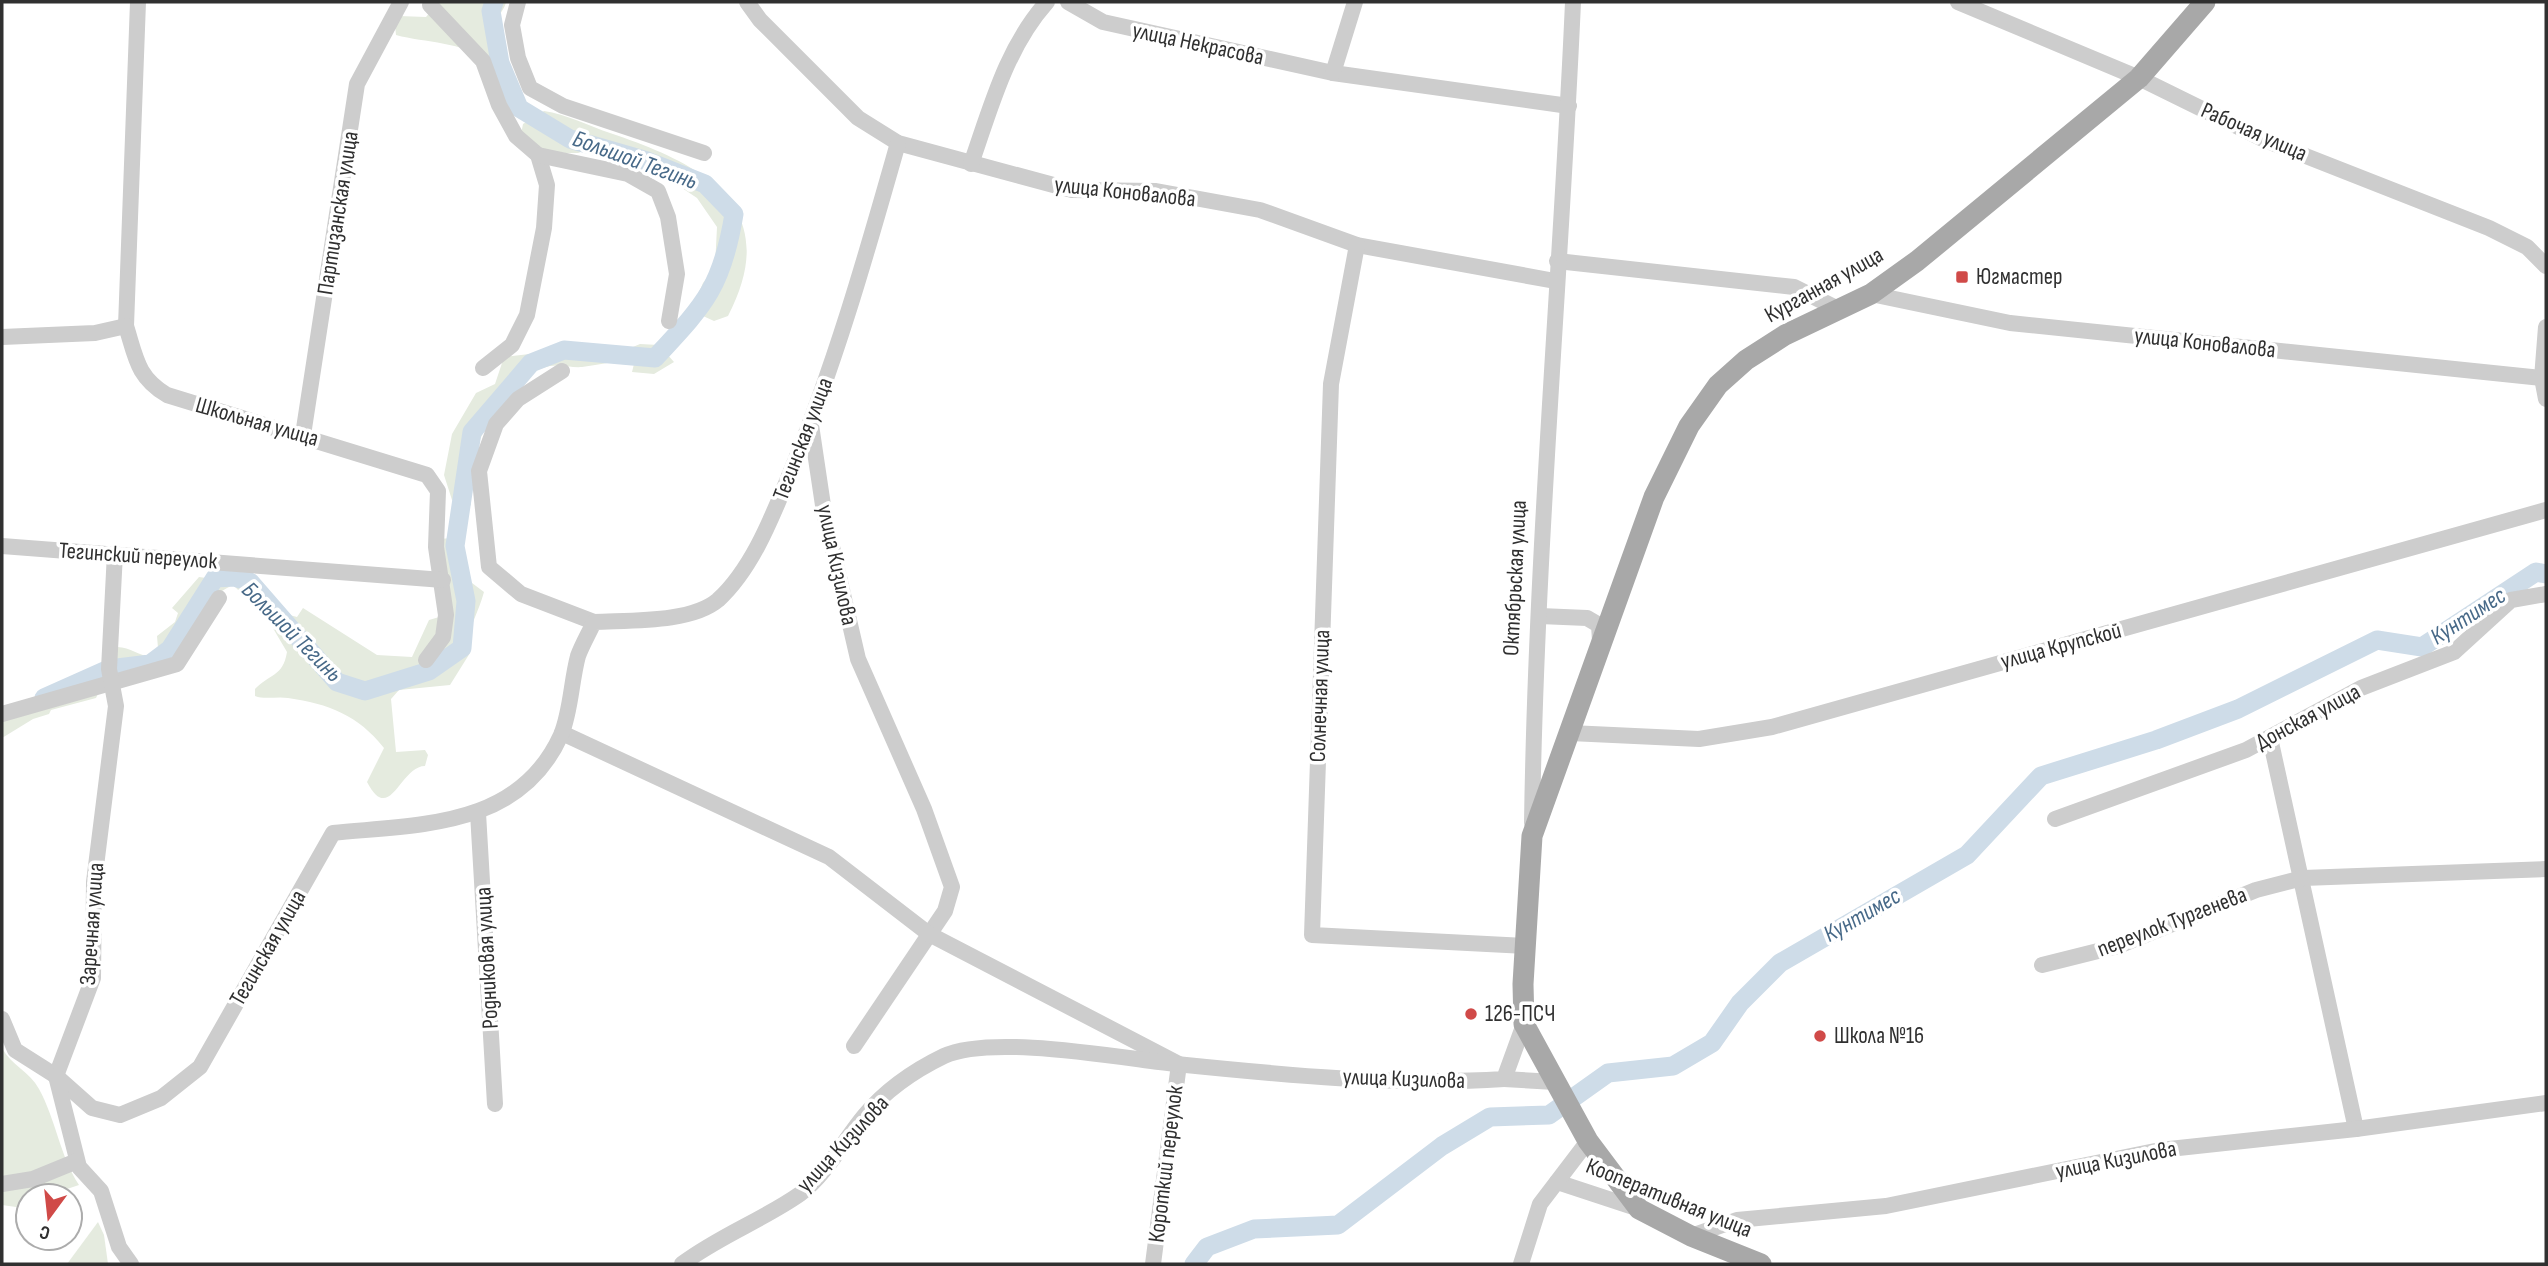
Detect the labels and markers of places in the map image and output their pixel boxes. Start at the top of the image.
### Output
place label: Югмастер [1976,263,2062,291]
marker: Югмастер [1954,269,1970,285]
place label: 126-ПСЧ [1485,1000,1555,1028]
marker: 126-ПСЧ [1463,1006,1479,1022]
place label: Школа №16 [1834,1022,1924,1050]
marker: Школа №16 [1812,1028,1828,1044]

